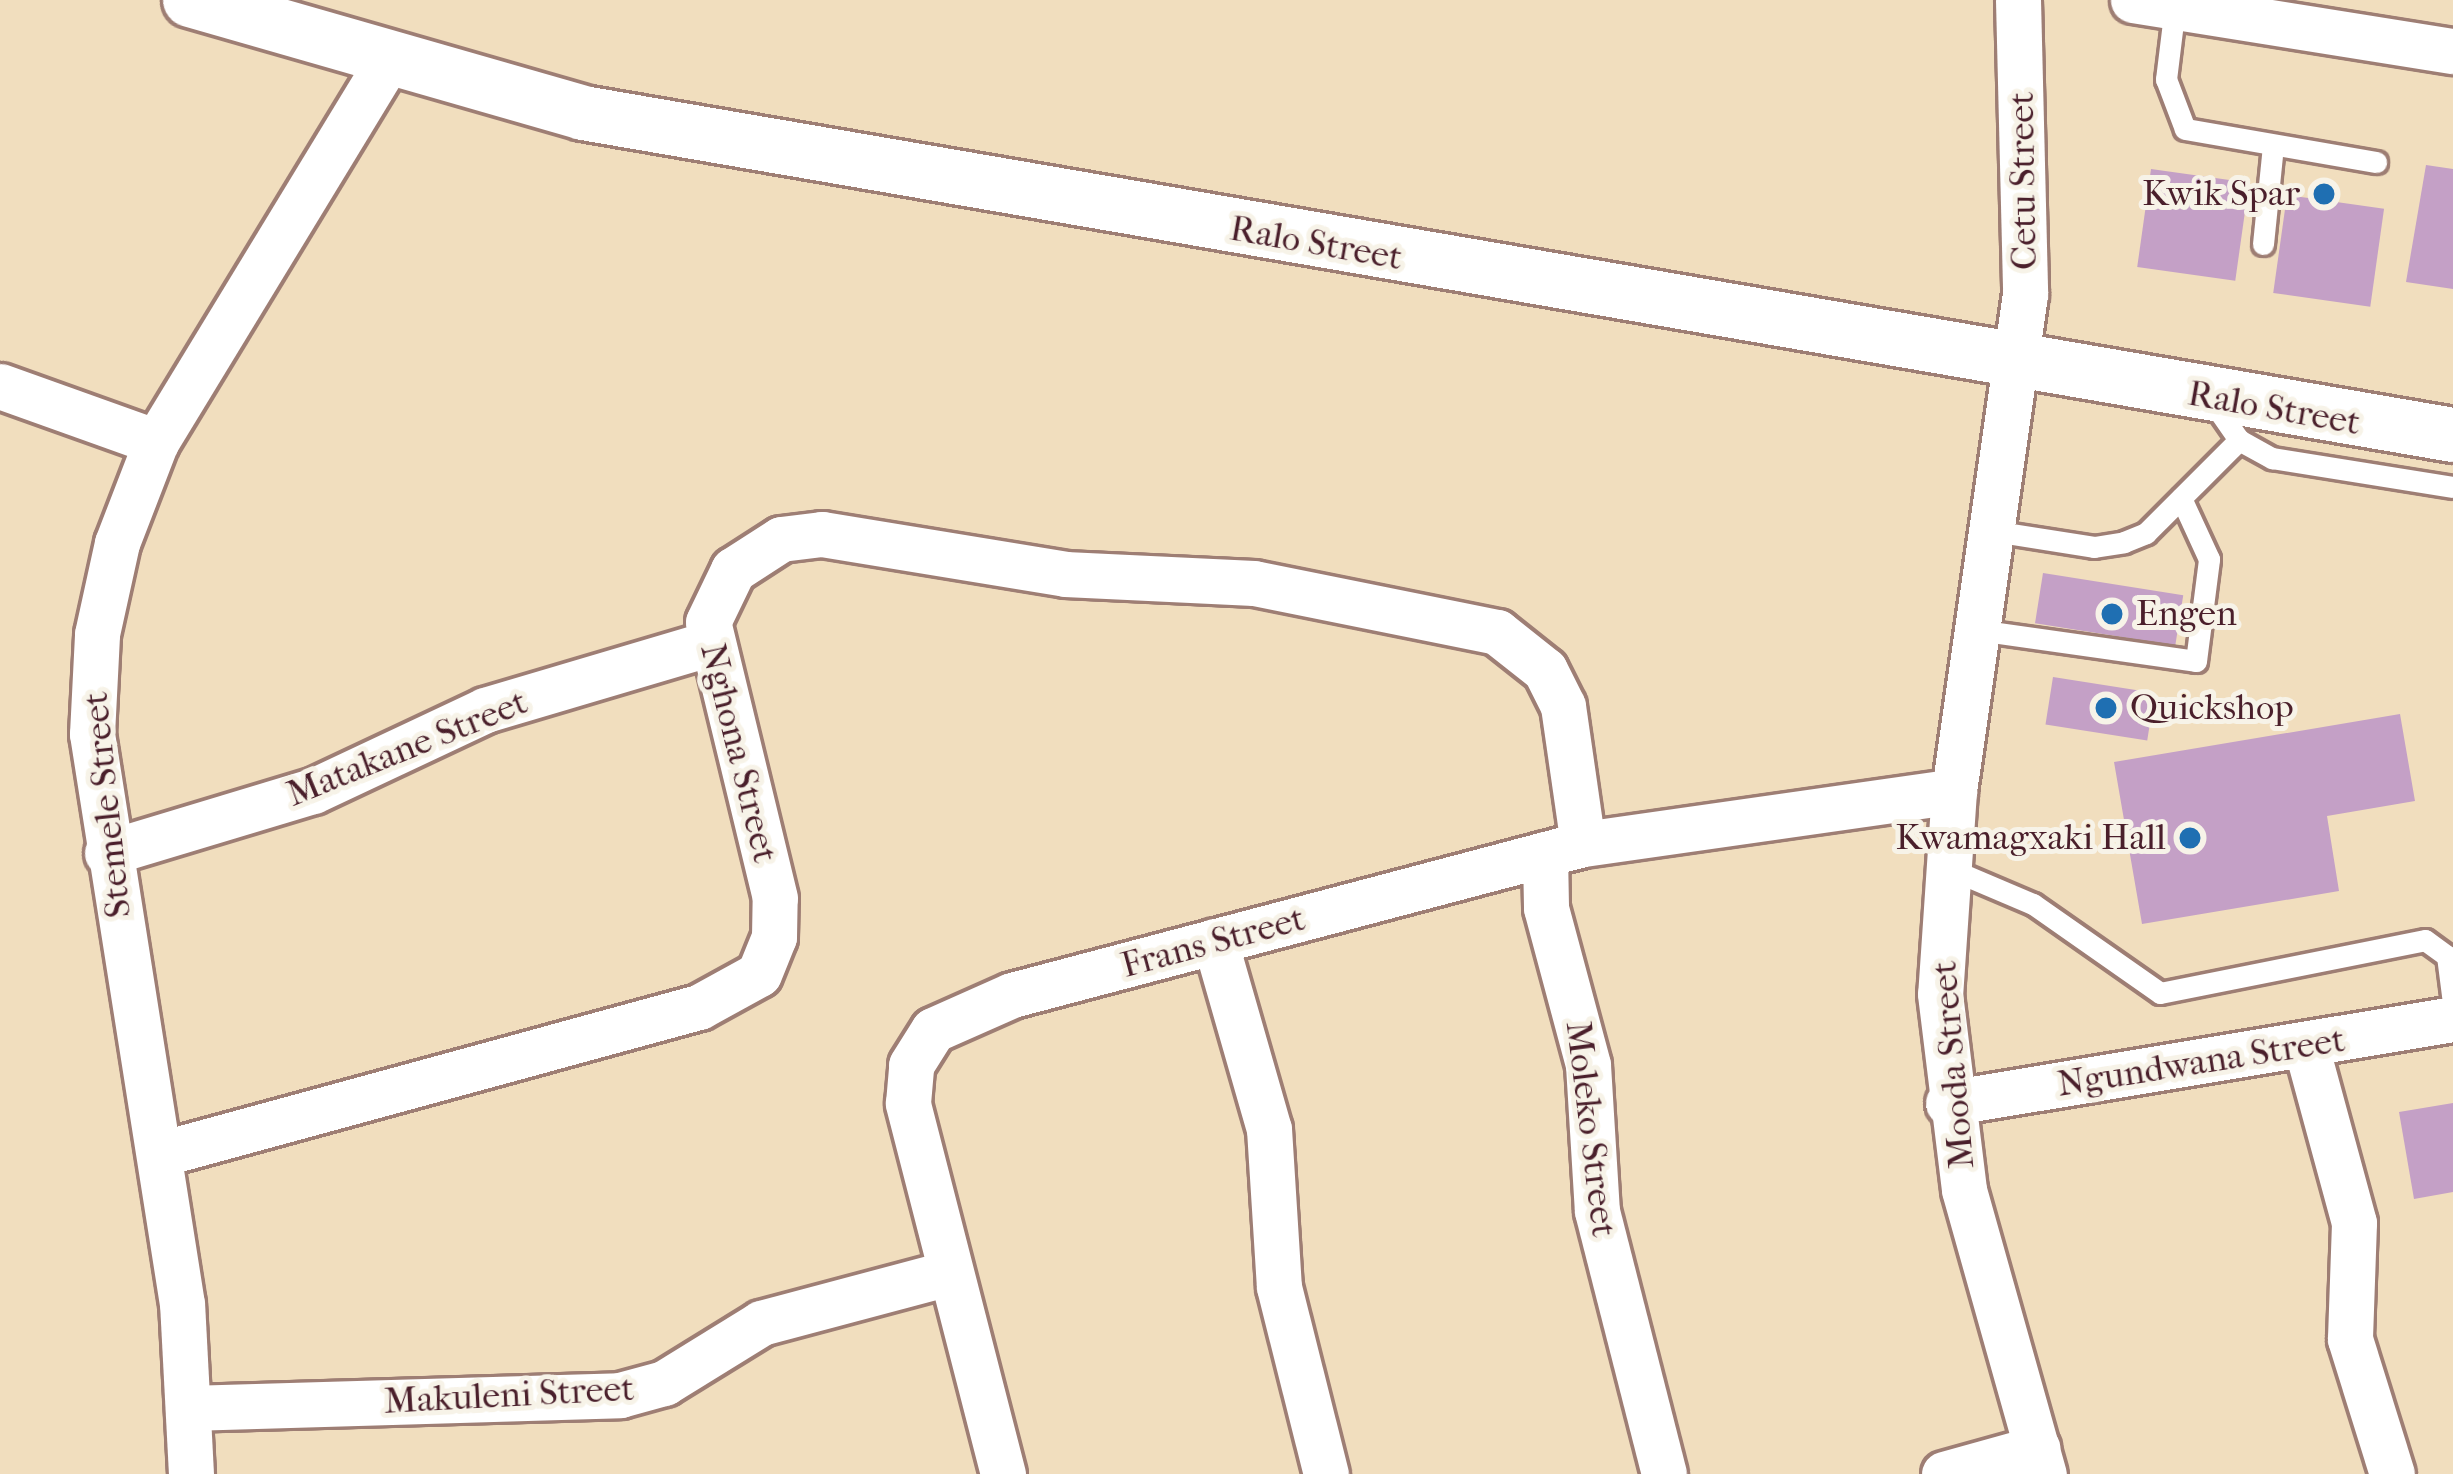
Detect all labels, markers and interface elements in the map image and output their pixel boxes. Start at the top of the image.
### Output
street label: Cetu Street [2000,92,2046,270]
place label: Kwik Spar [2142,172,2300,216]
marker: Kwik Spar [2311,181,2337,207]
street label: Ralo Street [1227,207,1405,279]
street label: Ralo Street [2185,372,2363,444]
place label: Engen [2136,592,2237,636]
marker: Engen [2099,601,2125,627]
street label: Nghona Street [691,639,787,867]
street label: Matakane Street [280,680,534,816]
place label: Quickshop [2130,686,2294,730]
street label: Stemele Street [74,690,140,920]
marker: Quickshop [2093,695,2119,721]
place label: Kwamagxaki Hall [1896,816,2166,860]
marker: Kwamagxaki Hall [2177,825,2203,851]
street label: Frans Street [1117,897,1309,987]
street label: Mooda Street [1922,960,1984,1170]
street label: Ngundwana Street [2054,1018,2348,1106]
street label: Moleko Street [1556,1019,1626,1239]
street label: Makuleni Street [383,1367,635,1423]

